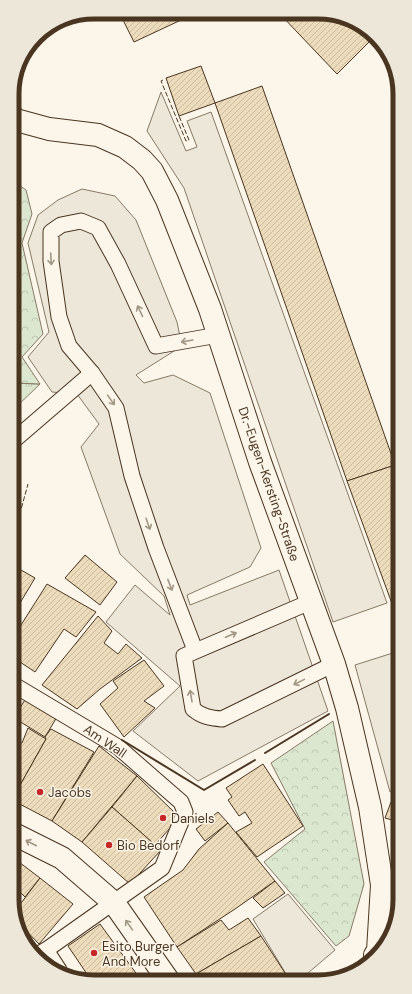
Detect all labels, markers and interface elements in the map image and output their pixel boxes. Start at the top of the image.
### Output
one-way arrow [48,252,55,265]
one-way arrow [136,305,143,317]
one-way arrow [181,337,194,345]
one-way arrow [107,395,115,406]
street label: Dr.-Eugen-Kersting-Straße [235,404,303,564]
one-way arrow [145,518,153,530]
one-way arrow [167,578,175,590]
one-way arrow [225,631,237,639]
one-way arrow [293,679,305,686]
one-way arrow [187,690,195,703]
street label: Am Wall [80,720,130,762]
place label: Jacobs [48,784,91,801]
marker: Jacobs [35,787,45,797]
place label: Daniels [171,810,214,827]
marker: Daniels [158,813,168,823]
place label: Bio Bedorf [117,837,180,854]
one-way arrow [25,839,37,846]
marker: Bio Bedorf [104,840,114,850]
one-way arrow [125,920,133,931]
place label: Esito Burger And More [102,938,174,970]
marker: Esito Burger And More [89,948,99,958]

